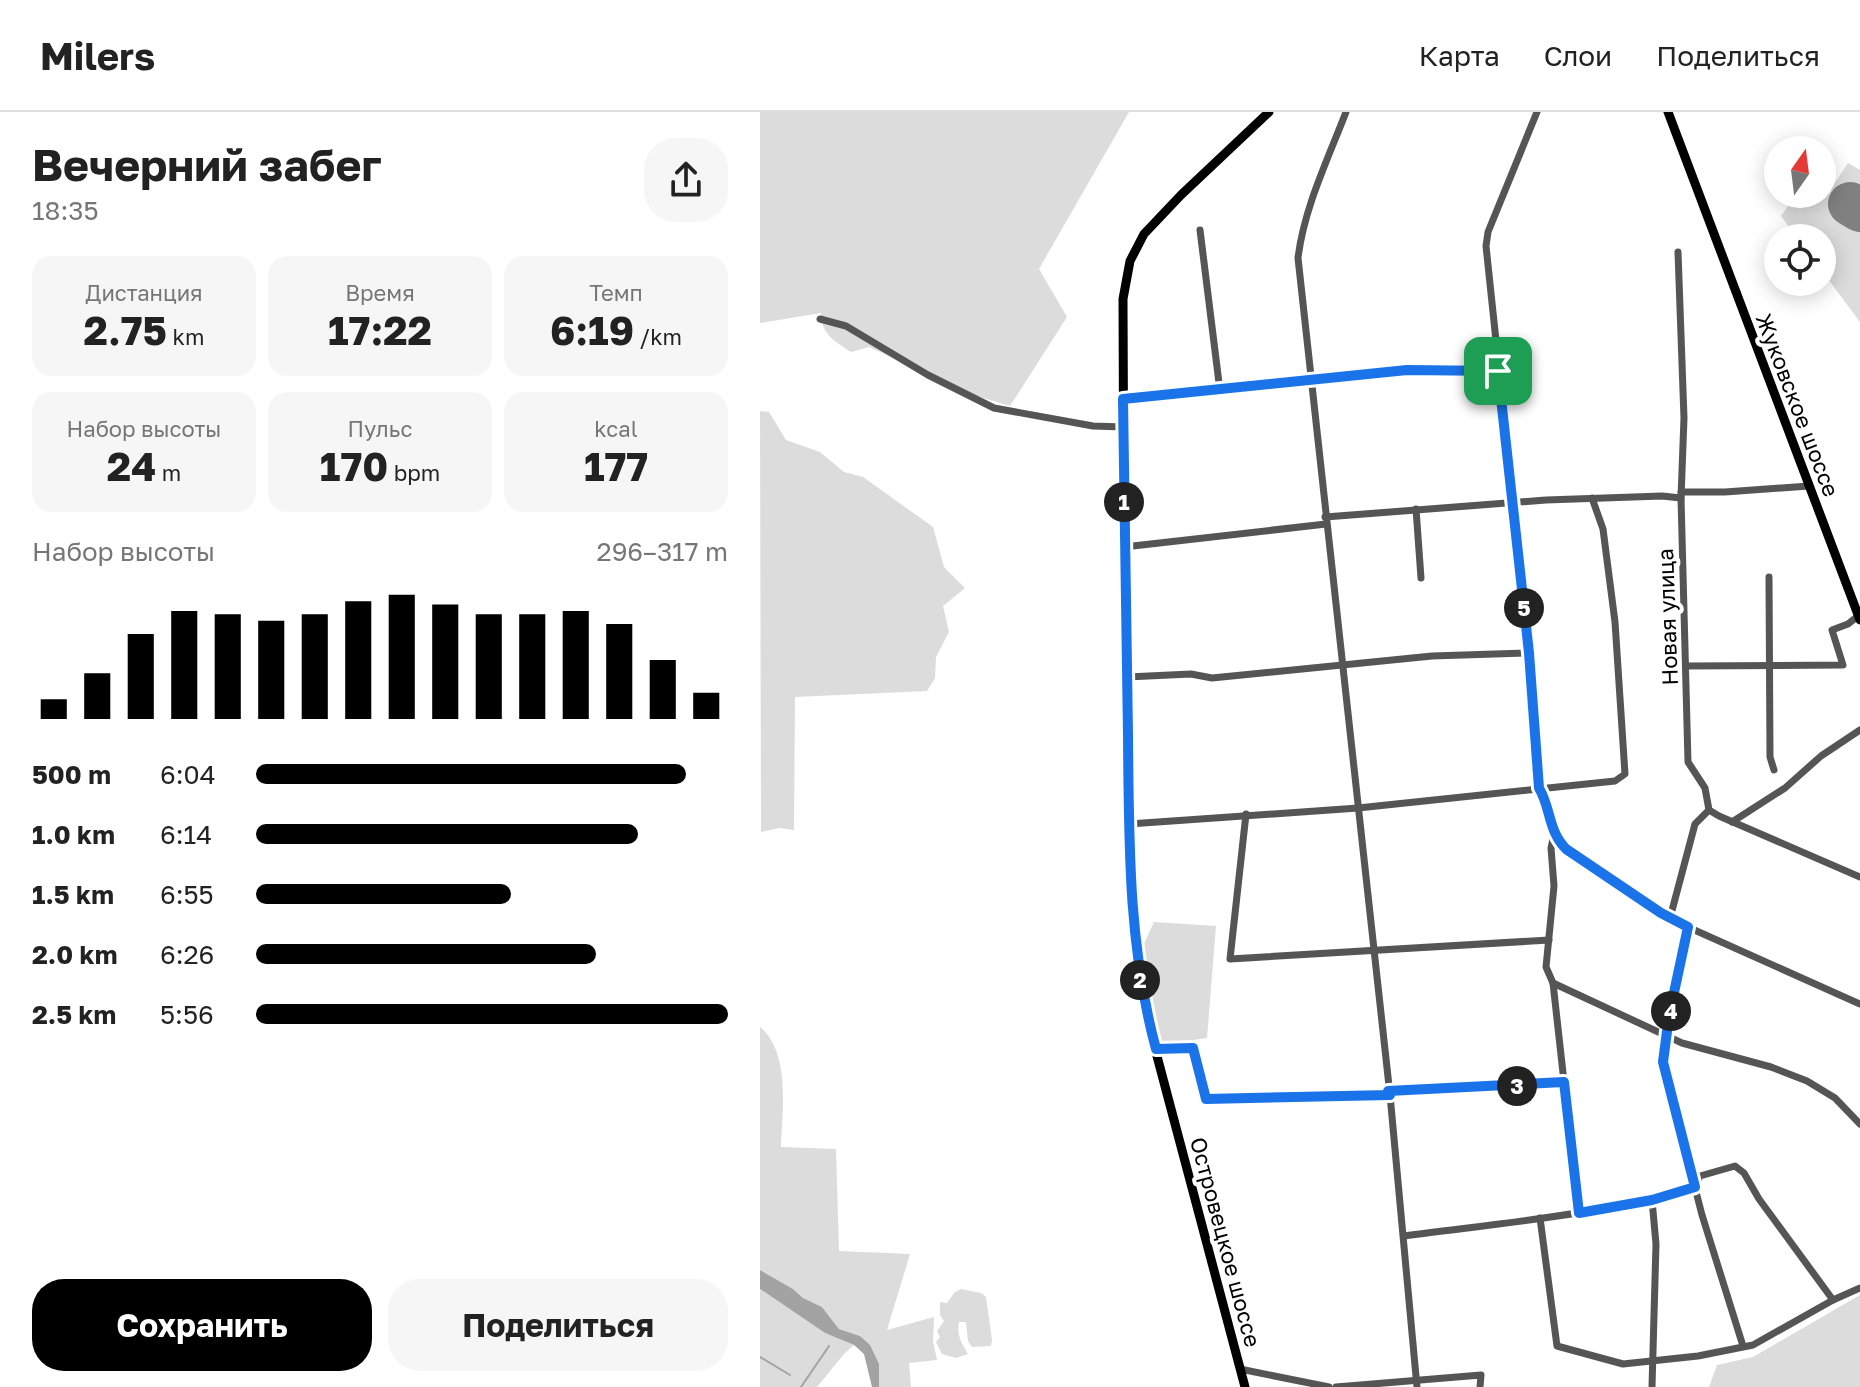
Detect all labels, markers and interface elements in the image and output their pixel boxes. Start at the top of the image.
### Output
text: Milers [40,33,155,78]
text: Карта [1419,39,1500,72]
text: Слои [1544,39,1612,72]
text: Поделиться [1656,39,1820,72]
north arrow [1764,136,1836,208]
map controls [1764,136,1836,296]
text: Вечерний забег [32,138,382,191]
button: share [644,138,728,222]
text: 18:35 [32,195,99,226]
button: locate [1764,224,1836,296]
text: Дистанция [85,279,203,306]
text: Время [345,279,415,306]
text: Темп [589,279,643,306]
text: 2.75 [84,306,167,354]
text: 17:22 [328,306,432,354]
text: 6:19 [550,306,634,354]
street label: Жуковское шоссе [1751,310,1845,500]
text: km [167,323,204,350]
text: /km [634,323,682,350]
pin [1464,337,1532,405]
icon: arrive [1476,349,1520,393]
text: Набор высоты [67,415,221,442]
text: Пульс [347,415,413,442]
text: kcal [594,415,638,442]
text: 24 [107,442,156,490]
text: 170 [320,442,388,490]
text: 177 [584,442,648,490]
text: m [156,459,181,486]
text: bpm [388,459,440,486]
pin: 1 [1104,482,1144,522]
text: 1 [1118,488,1130,515]
text: Набор высоты [32,536,215,567]
text: 296–317 m [597,536,728,567]
street label: Новая улица [1651,548,1683,686]
pin: 5 [1504,588,1544,628]
text: 5 [1517,594,1531,621]
text: 500 m [32,759,111,790]
text: 6:04 [160,759,216,790]
text: 1.0 km [32,819,115,850]
text: 6:14 [160,819,212,850]
text: 1.5 km [32,879,114,910]
text: 6:55 [160,879,214,910]
text: 2.0 km [32,939,117,970]
text: 6:26 [160,939,214,970]
pin: 2 [1120,960,1160,1000]
text: 2 [1133,966,1147,993]
pin: 4 [1651,991,1691,1031]
text: 4 [1664,997,1678,1024]
text: 2.5 km [32,999,116,1030]
text: 5:56 [160,999,214,1030]
pin: 3 [1497,1066,1537,1106]
text: 3 [1510,1072,1524,1099]
street label: Островецкое шоссе [1185,1134,1267,1350]
button: Сохранить [32,1279,372,1371]
button: Поделиться [388,1279,728,1371]

